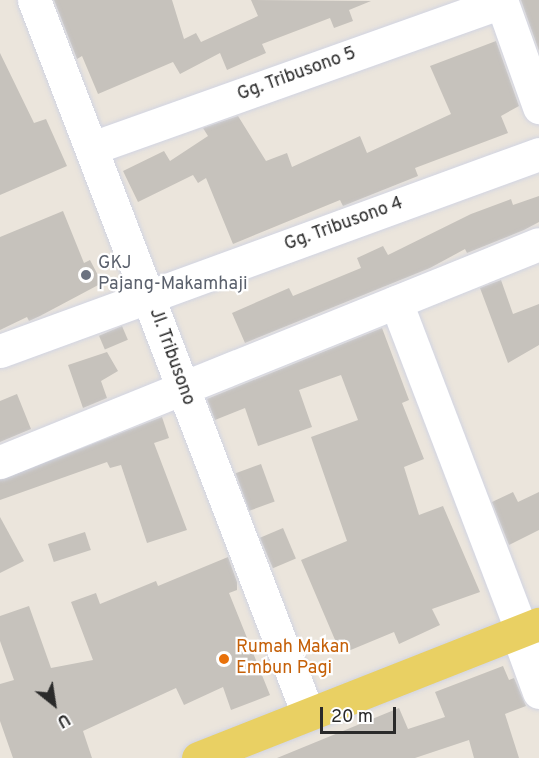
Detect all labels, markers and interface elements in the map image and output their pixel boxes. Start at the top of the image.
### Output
street label: Gg. Tribusono 5 [234,43,360,107]
street label: Gg. Tribusono 4 [281,193,407,257]
place label: GKJ Pajang-Makamhaji [98,254,248,296]
marker: GKJ Pajang-Makamhaji [79,268,93,282]
street label: Jl. Tribusono [143,305,199,409]
place label: Rumah Makan Embun Pagi [236,638,349,680]
marker: Rumah Makan Embun Pagi [217,652,231,666]
north arrow [24,674,84,734]
scale bar [323,695,400,733]
text: 20 m [331,706,373,729]
text: U [53,708,73,731]

